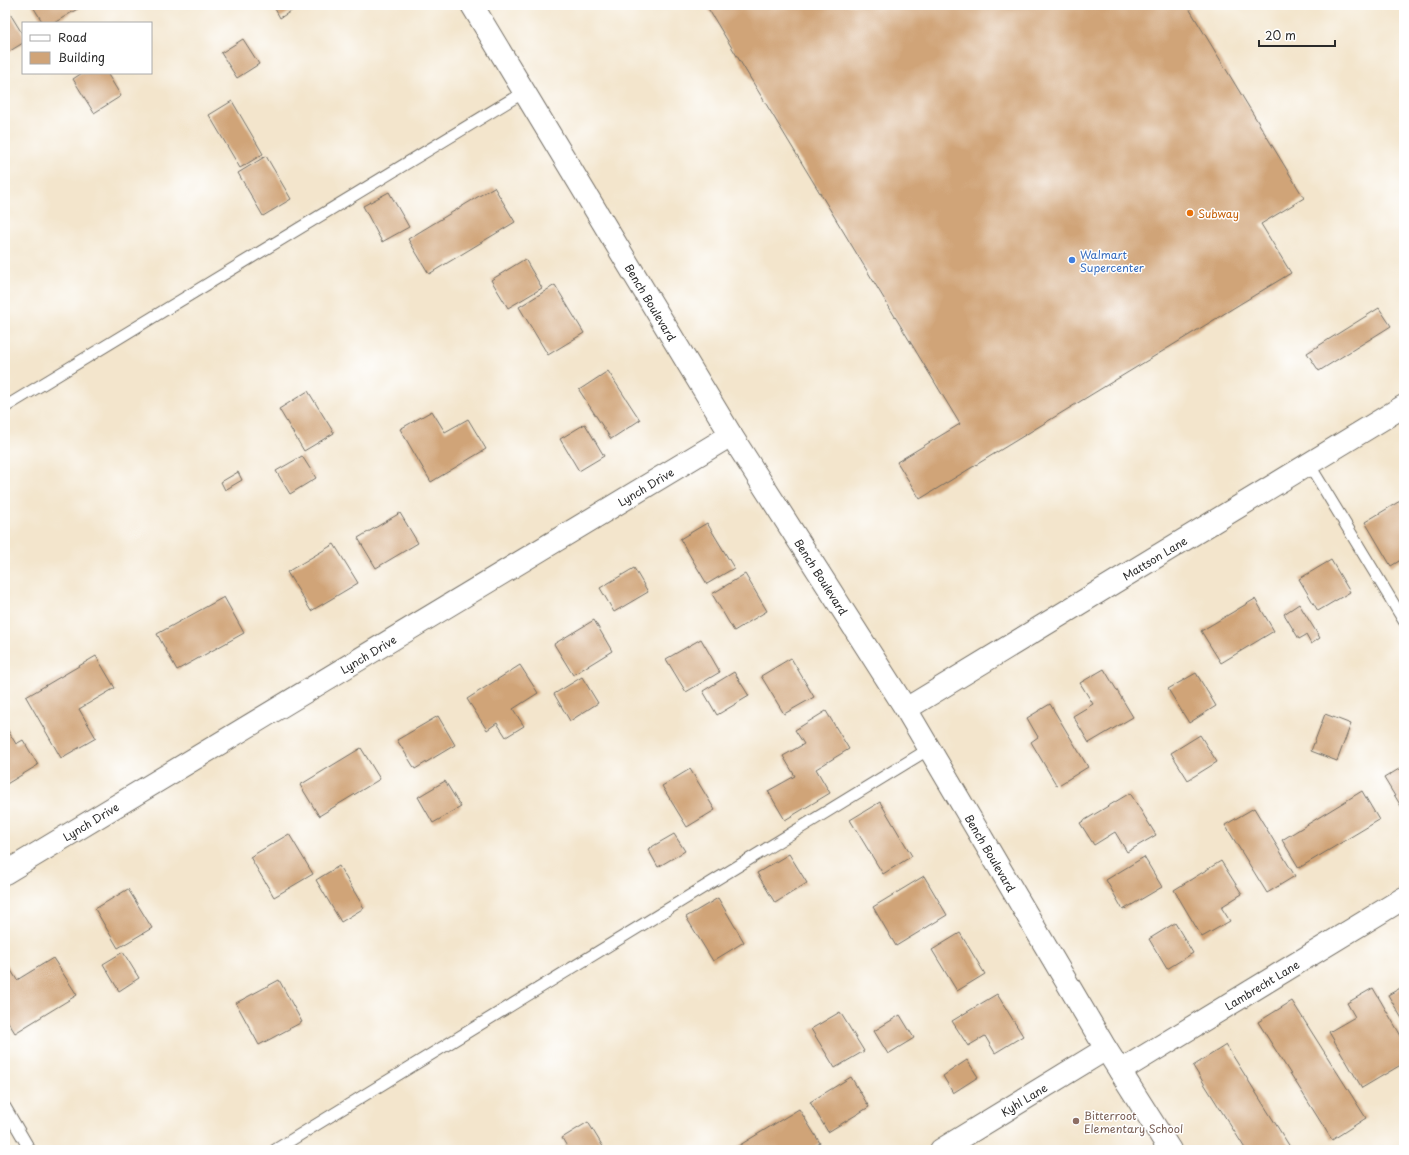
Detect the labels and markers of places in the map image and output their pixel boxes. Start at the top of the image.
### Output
place label: Subway [1198,205,1239,222]
marker: Subway [1185,208,1195,218]
place label: Walmart Supercenter [1080,246,1145,276]
marker: Walmart Supercenter [1067,255,1077,265]
place label: Bitterroot Elementary School [1084,1107,1183,1137]
marker: Bitterroot Elementary School [1071,1116,1081,1126]

